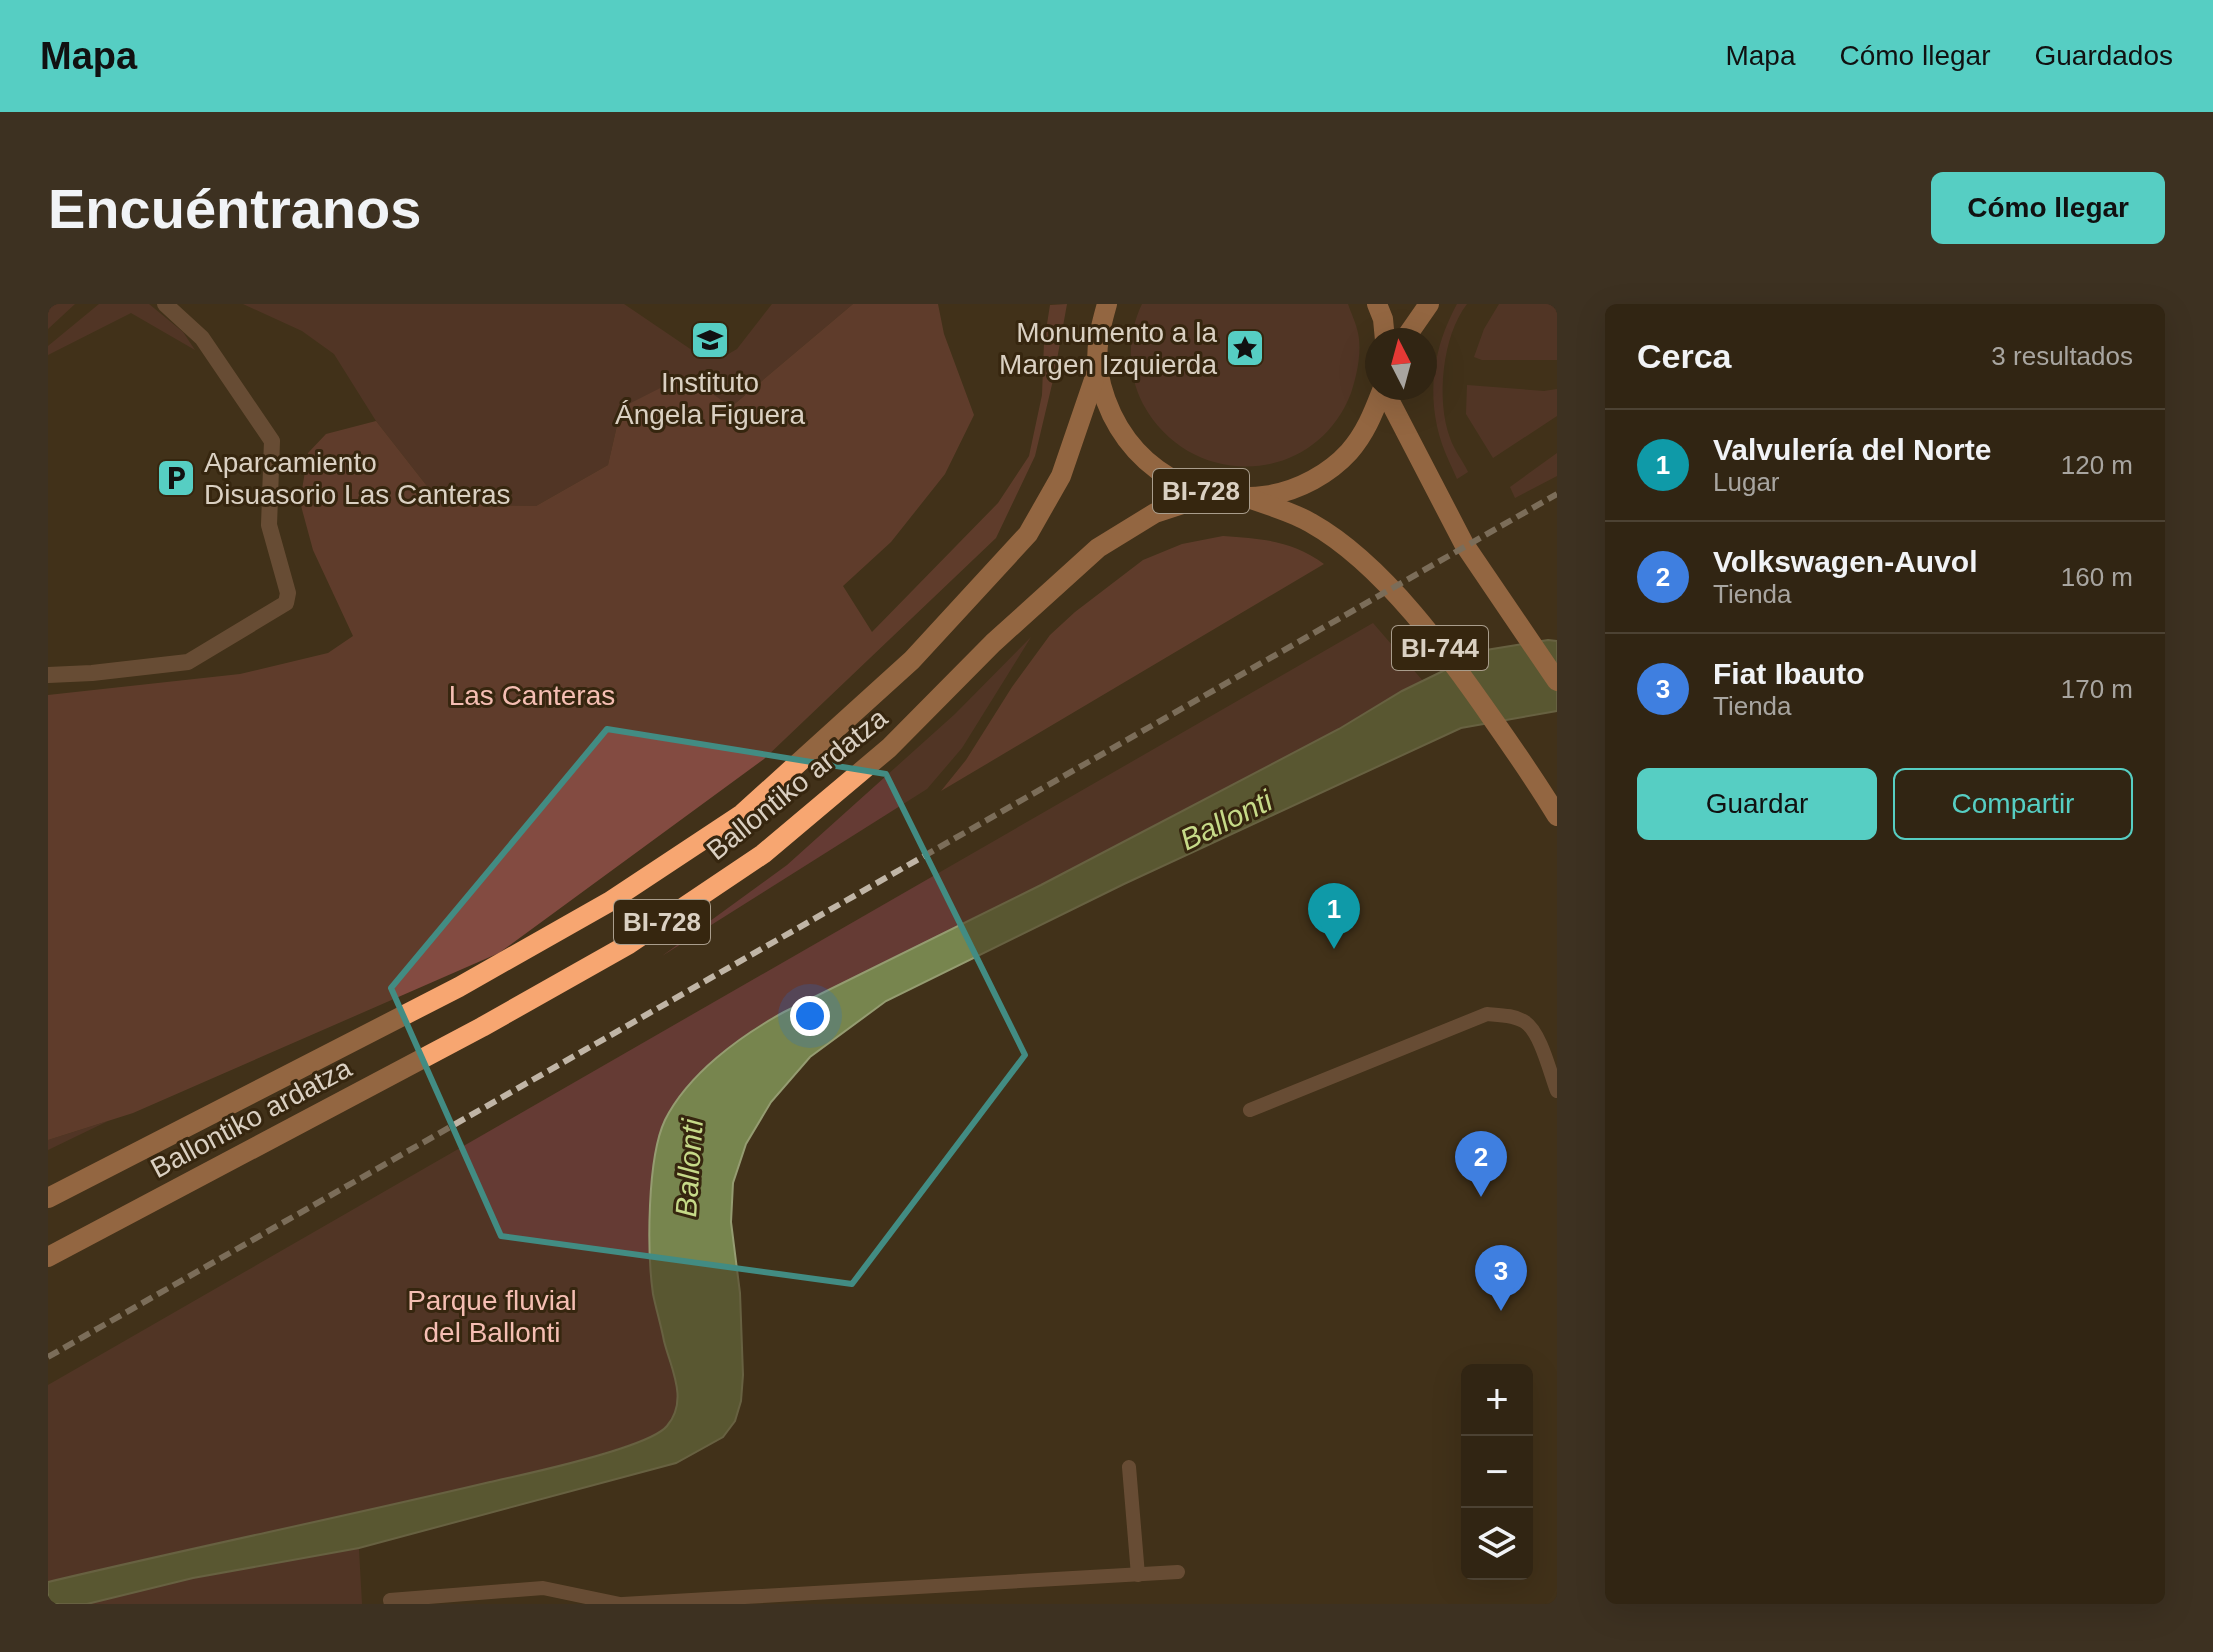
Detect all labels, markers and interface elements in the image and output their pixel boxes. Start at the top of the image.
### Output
text: Mapa [40,35,137,77]
text: Mapa [1725,40,1796,71]
text: Cómo llegar [1840,40,1990,71]
text: Guardados [2034,40,2173,71]
button: Cómo llegar [1931,172,2165,244]
text: Encuéntranos [48,177,421,240]
place label: Monumento a la Margen Izquierda [999,317,1217,380]
school or university icon: Instituto Ángela Figuera [689,319,731,361]
place icon: Monumento a la Margen Izquierda [1224,327,1266,369]
north arrow [1365,328,1437,400]
text: Cerca [1637,337,1732,375]
text: 3 resultados [1991,341,2133,371]
place label: Instituto Ángela Figuera [615,367,805,430]
text: Valvulería del Norte [1713,433,1991,466]
place label: Aparcamiento Disuasorio Las Canteras [204,447,511,510]
text: 1 [1656,450,1670,480]
text: 120 m [2061,450,2133,480]
parking icon: Aparcamiento Disuasorio Las Canteras [155,457,197,499]
text: Lugar [1713,467,1780,497]
road number: BI-728 [1153,469,1249,513]
text: Volkswagen-Auvol [1713,545,1978,578]
text: 2 [1656,562,1670,592]
text: 160 m [2061,562,2133,592]
text: Tienda [1713,579,1792,609]
road number: BI-744 [1392,626,1488,670]
text: Fiat Ibauto [1713,657,1865,690]
text: 3 [1656,674,1670,704]
text: 170 m [2061,674,2133,704]
park label: Las Canteras [449,680,615,711]
text: Tienda [1713,691,1792,721]
street label: Ballontiko ardatza [701,702,894,866]
button: Guardar [1637,768,1877,840]
button: Compartir [1893,768,2133,840]
water label: Ballonti [1175,783,1279,856]
pin: 1 [1308,883,1360,949]
road number: BI-728 [614,900,710,944]
your location [790,996,830,1036]
street label: Ballontiko ardatza [145,1052,357,1184]
water label: Ballonti [669,1116,709,1218]
pin: 2 [1455,1131,1507,1197]
pin: 3 [1475,1245,1527,1311]
park label: Parque fluvial del Ballonti [407,1285,577,1348]
map controls [1461,1364,1533,1580]
button: + [1461,1364,1533,1436]
button: − [1461,1436,1533,1508]
button: layers [1461,1508,1533,1580]

